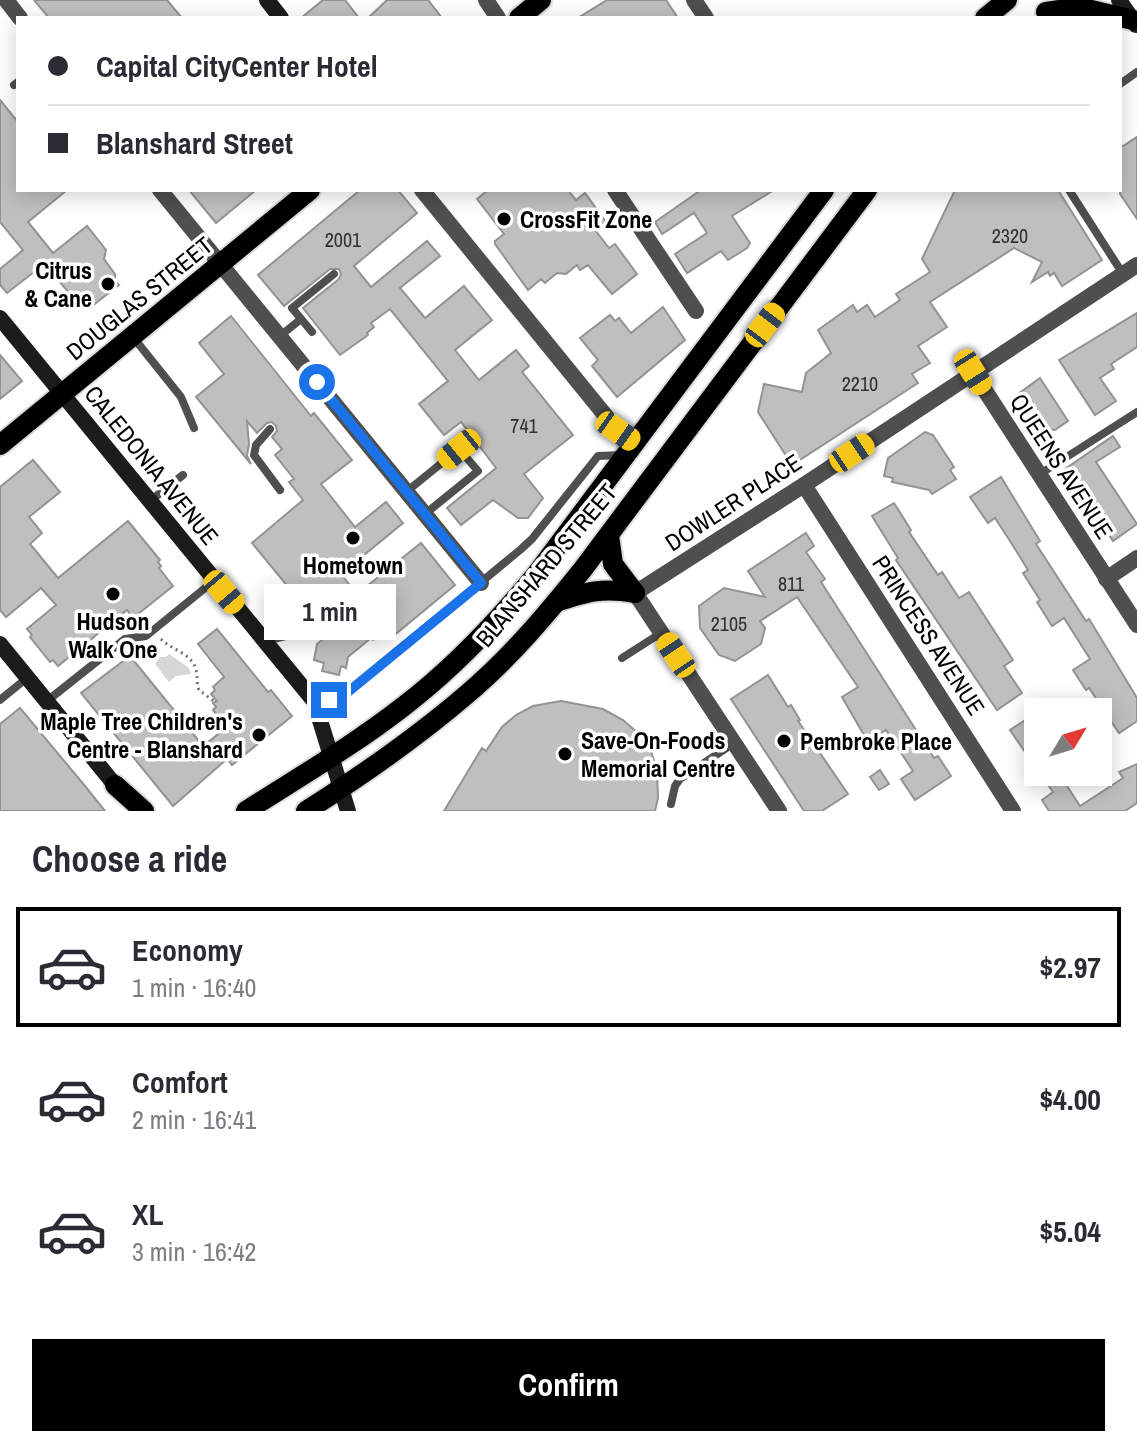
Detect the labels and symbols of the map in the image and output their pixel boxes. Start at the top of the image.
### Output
place label: CrossFit Zone [520,203,652,235]
marker: CrossFit Zone [495,210,513,228]
house number: 2320 [992,222,1028,249]
house number: 2001 [325,226,361,253]
street label: DOUGLAS STREET [59,229,219,367]
place label: Citrus & Cane [24,254,92,314]
marker: Citrus & Cane [99,275,117,293]
car [741,299,789,351]
car [950,345,996,399]
route start [299,364,335,400]
house number: 2210 [842,370,878,397]
street label: CALEDONIA AVENUE [78,379,226,551]
street label: QUEENS AVENUE [1003,387,1121,545]
car [591,407,645,455]
house number: 741 [510,412,538,439]
car [433,425,485,473]
car [825,430,879,476]
street label: DOWLER PLACE [659,446,807,558]
street label: BLANSHARD STREET [468,477,624,653]
marker: Hometown [344,529,362,547]
place label: Hometown [303,549,403,581]
street label: PRINCESS AVENUE [865,549,993,721]
car [199,566,249,618]
house number: 811 [778,570,804,597]
callout: 1 min [263,584,395,640]
marker: Hudson Walk One [104,585,122,603]
place label: Hudson Walk One [69,605,158,665]
house number: 2105 [711,610,747,637]
car [653,628,699,682]
route end [311,682,347,718]
north arrow [1024,698,1112,786]
place label: Maple Tree Children's Centre - Blanshard [40,705,243,765]
place label: Save-On-Foods Memorial Centre [581,724,735,784]
place label: Pembroke Place [800,725,952,757]
marker: Maple Tree Children's Centre - Blanshard [250,726,268,744]
marker: Pembroke Place [775,732,793,750]
marker: Save-On-Foods Memorial Centre [556,745,574,763]

